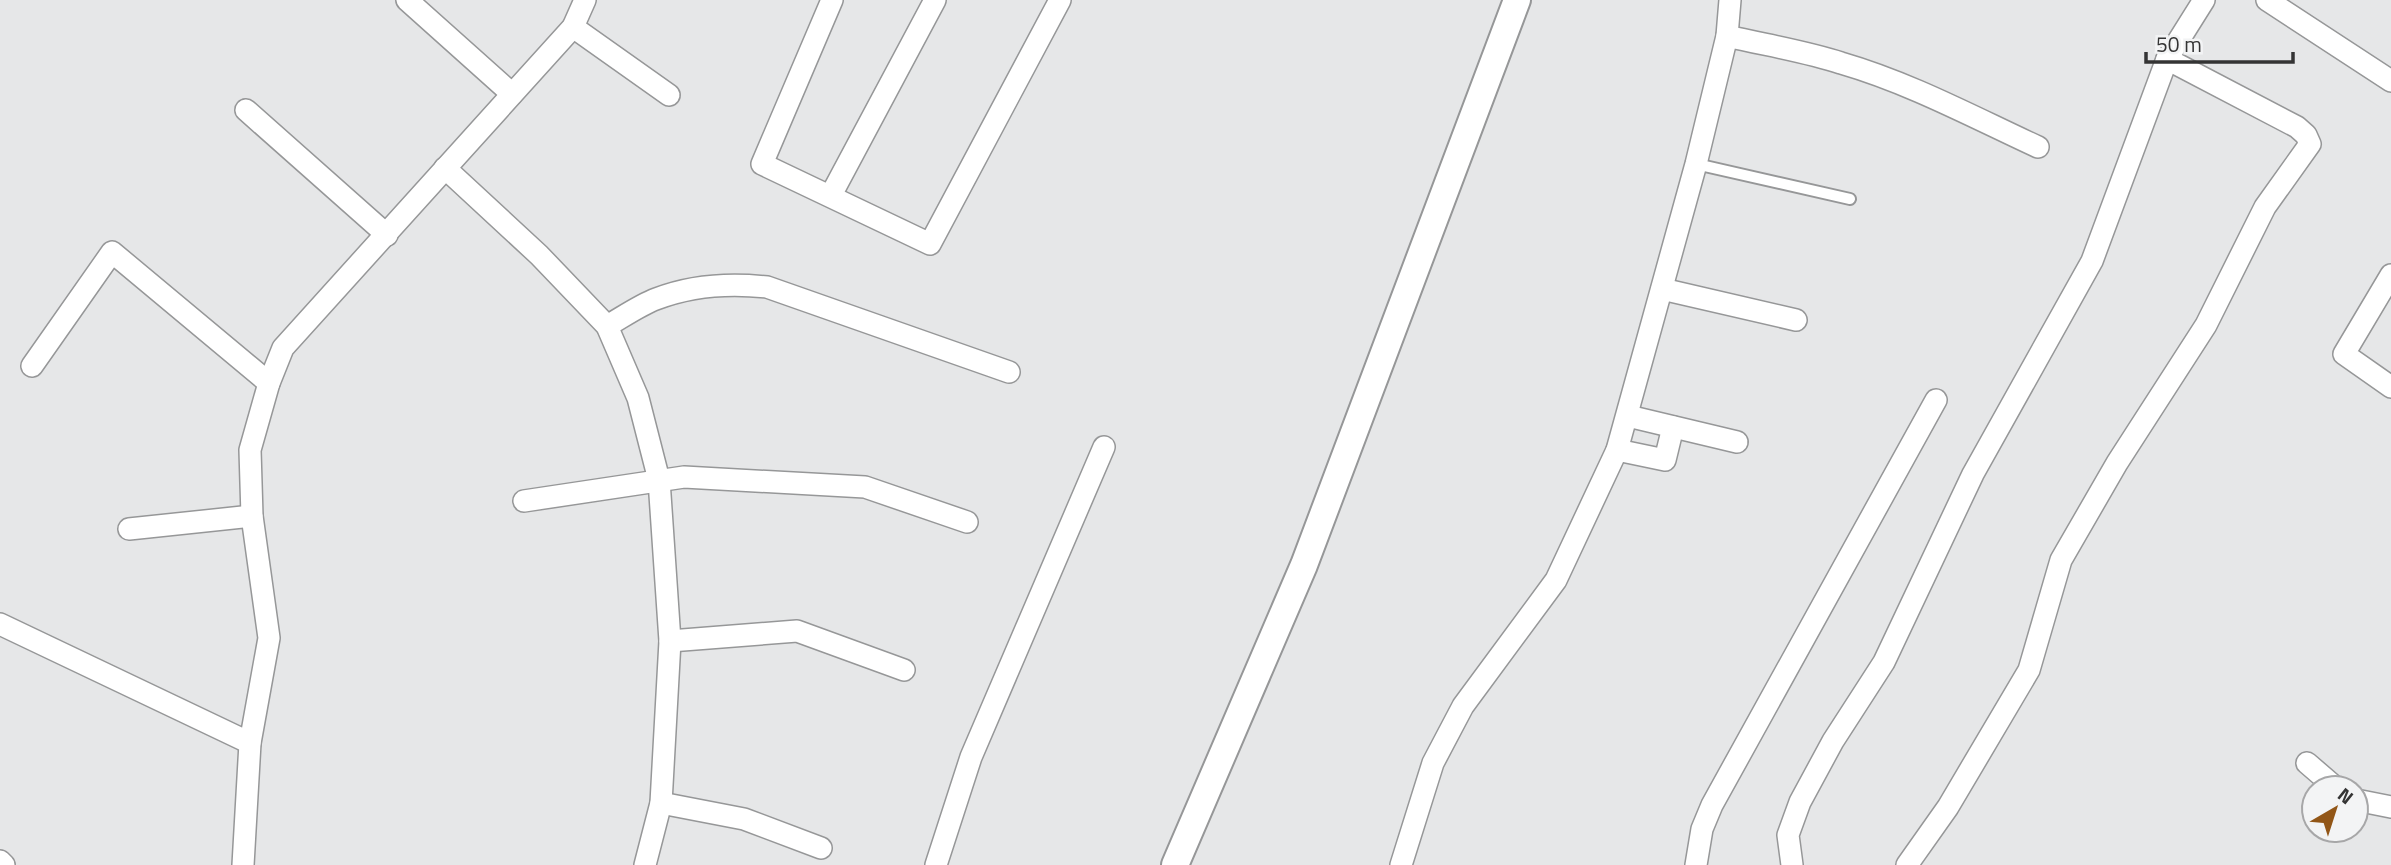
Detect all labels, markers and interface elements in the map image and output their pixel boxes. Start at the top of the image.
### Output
scale bar [2146,21,2293,65]
text: 50 m [2156,28,2202,60]
north arrow [2300,774,2370,844]
text: N [2332,780,2360,811]

